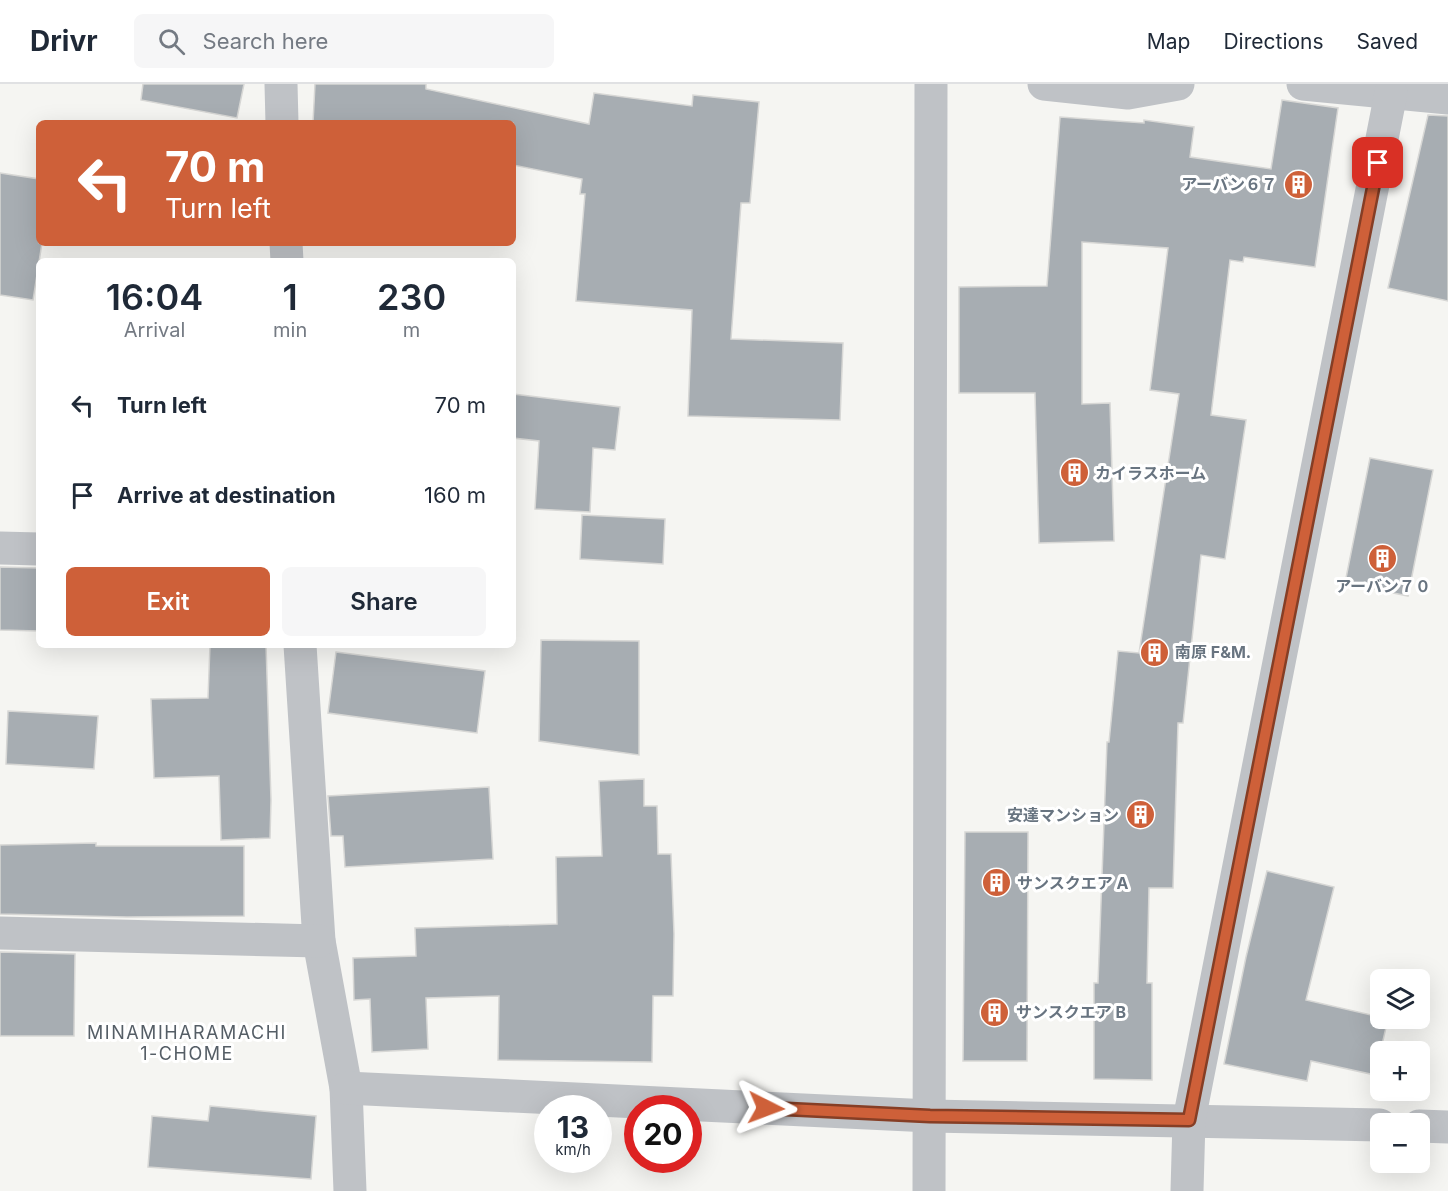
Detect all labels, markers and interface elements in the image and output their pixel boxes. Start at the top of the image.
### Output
search box [134,14,554,68]
text: Drivr [30,24,98,58]
icon: search [155,25,188,58]
text: Search here [203,28,328,54]
text: Map [1147,29,1190,54]
text: Directions [1223,29,1324,54]
text: Saved [1357,29,1418,54]
pin [1352,137,1403,188]
text: 70 m [165,141,265,192]
icon: left [66,144,144,222]
icon: arrive [1361,146,1394,179]
building icon: アーバン６７ [1282,168,1314,200]
place label: アーバン６７ [1181,174,1277,194]
text: Turn left [165,192,271,225]
text: 16:04 [106,275,203,319]
text: 1 [283,275,298,319]
text: 230 [377,275,446,319]
text: Arrival [124,318,185,342]
text: min [273,318,307,342]
text: m [403,318,420,342]
icon: left [66,389,99,422]
text: Turn left [117,392,207,418]
text: 70 m [435,392,486,418]
building icon: カイラスホーム [1058,457,1090,489]
place label: カイラスホーム [1095,463,1206,483]
icon: arrive [66,479,99,512]
text: Arrive at destination [117,482,336,508]
text: 160 m [424,482,486,508]
building icon: アーバン７０ [1367,542,1399,574]
button: Exit [66,567,270,636]
button: Share [282,567,486,636]
place label: アーバン７０ [1335,576,1431,596]
building icon: 南原 F&M. [1138,636,1170,668]
place label: 南原 F&M. [1175,642,1251,662]
building icon: 安達マンション [1124,799,1156,831]
place label: 安達マンション [1007,805,1119,825]
building icon: サンスクエア A [980,867,1012,899]
place label: サンスクエア A [1017,873,1128,893]
map controls [1370,969,1430,1173]
button: layers [1370,969,1430,1029]
building icon: サンスクエア B [979,996,1011,1028]
place label: サンスクエア B [1016,1002,1126,1022]
district label: MINAMIHARAMACHI 1-CHOME [87,1022,287,1064]
button: + [1370,1041,1430,1101]
position arrow [734,1076,798,1140]
speed limit sign: 20 [624,1095,702,1173]
text: 13 [557,1109,589,1145]
button: − [1370,1113,1430,1173]
text: km/h [555,1140,591,1159]

